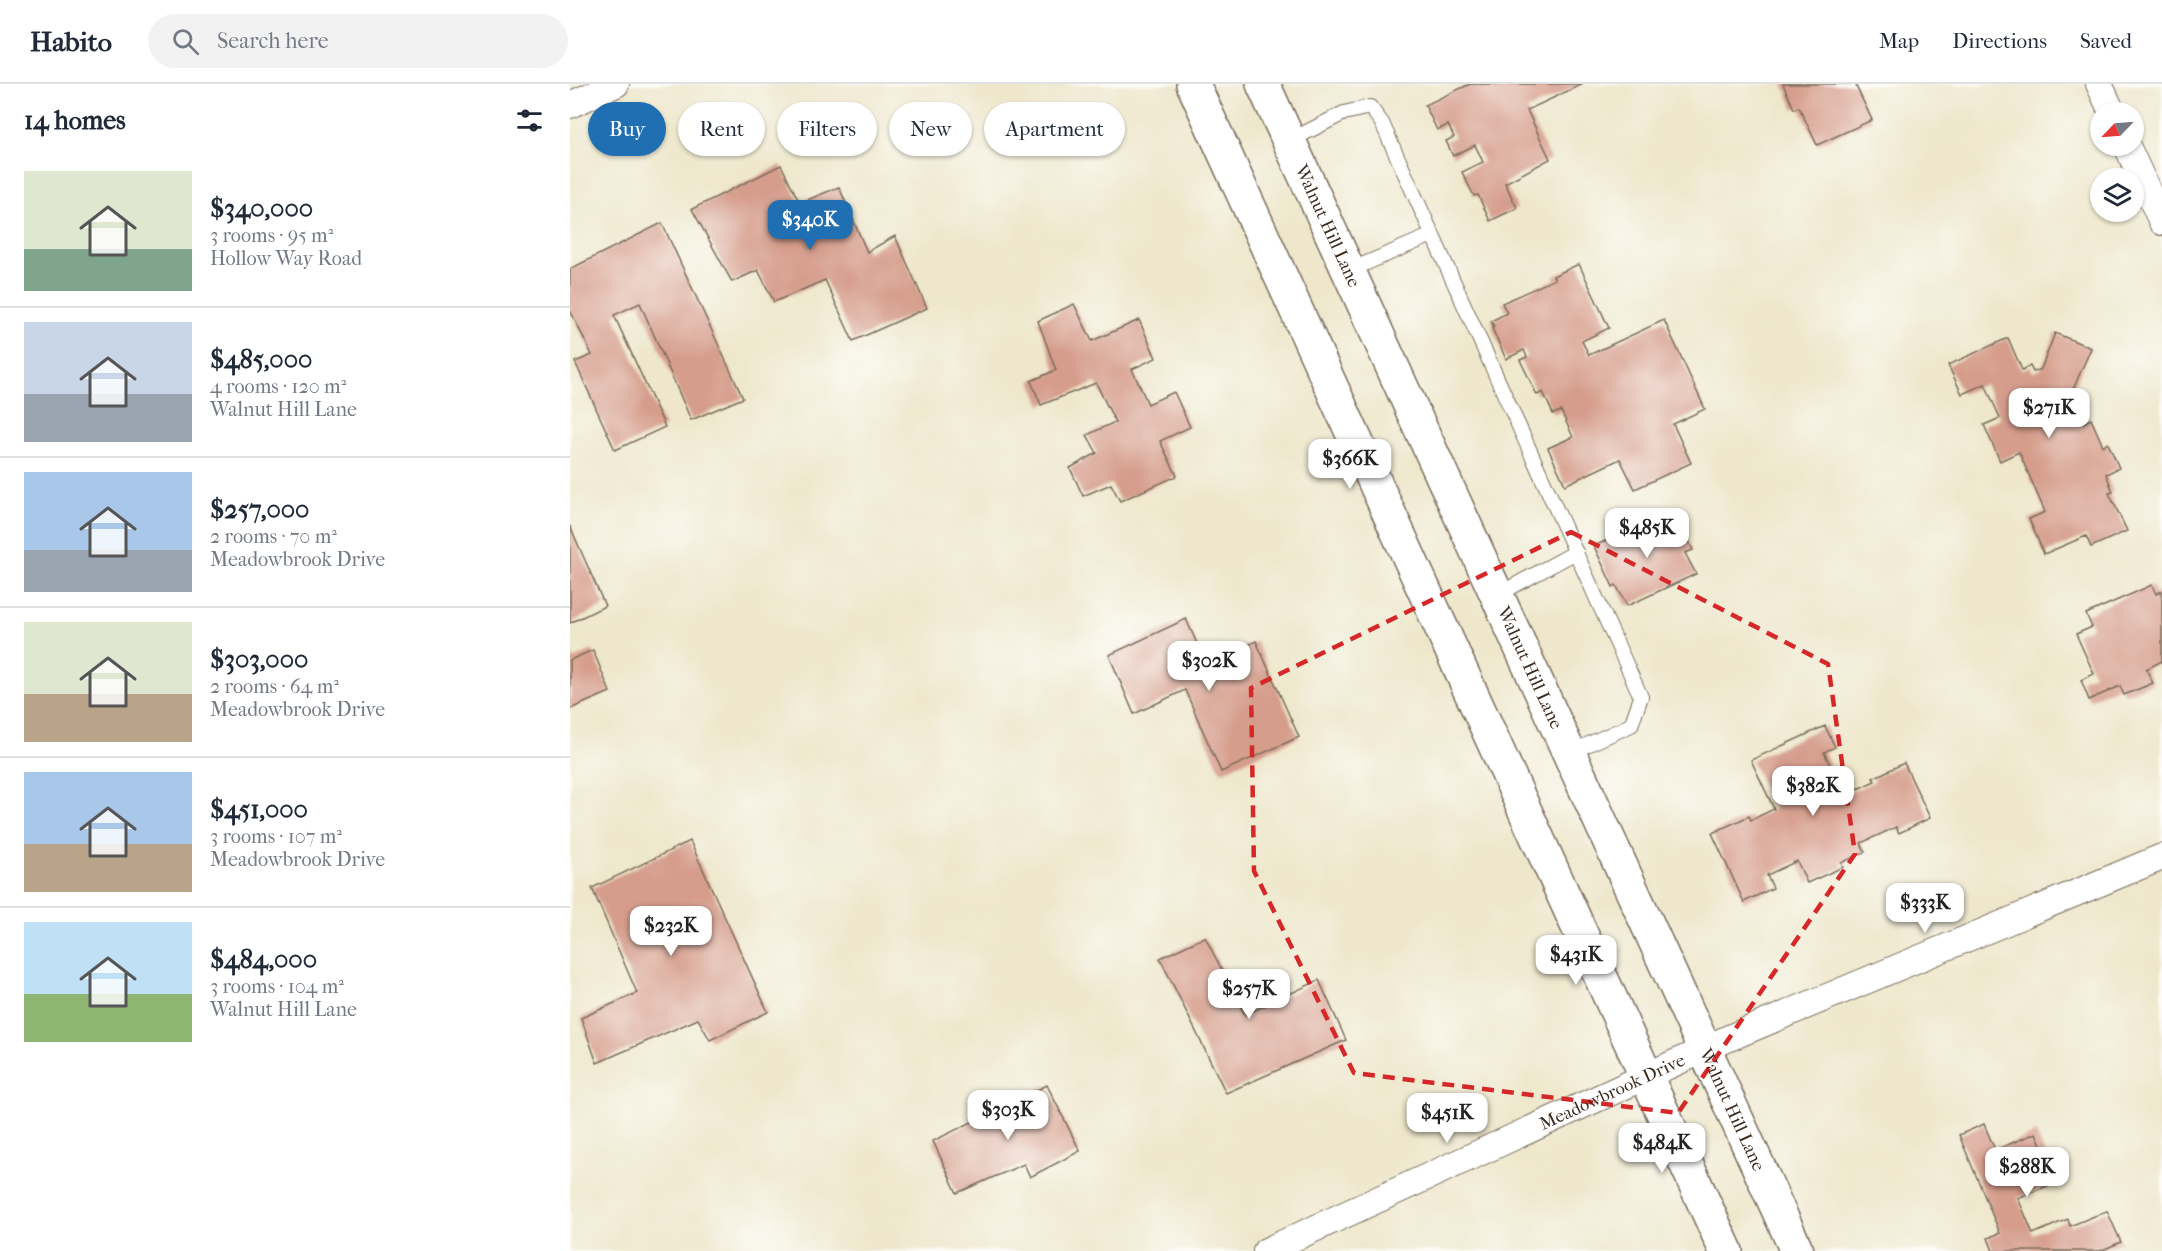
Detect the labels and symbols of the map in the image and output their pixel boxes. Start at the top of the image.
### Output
north arrow [2090,102,2144,156]
street label: Walnut Hill Lane [1290,161,1365,291]
pin: $340K [768,200,852,251]
pin: $271K [2007,388,2091,439]
pin: $366K [1308,439,1392,490]
pin: $485K [1605,508,1689,559]
street label: Walnut Hill Lane [1492,603,1567,733]
pin: $302K [1167,641,1251,692]
pin: $382K [1771,766,1855,817]
pin: $333K [1883,883,1967,934]
pin: $232K [629,906,713,957]
pin: $431K [1534,935,1618,986]
pin: $257K [1207,969,1291,1020]
street label: Walnut Hill Lane [1694,1044,1769,1175]
street label: Meadowbrook Drive [1536,1050,1688,1135]
pin: $303K [966,1090,1050,1141]
pin: $451K [1405,1093,1489,1144]
pin: $484K [1620,1123,1704,1174]
pin: $288K [1985,1147,2069,1198]

